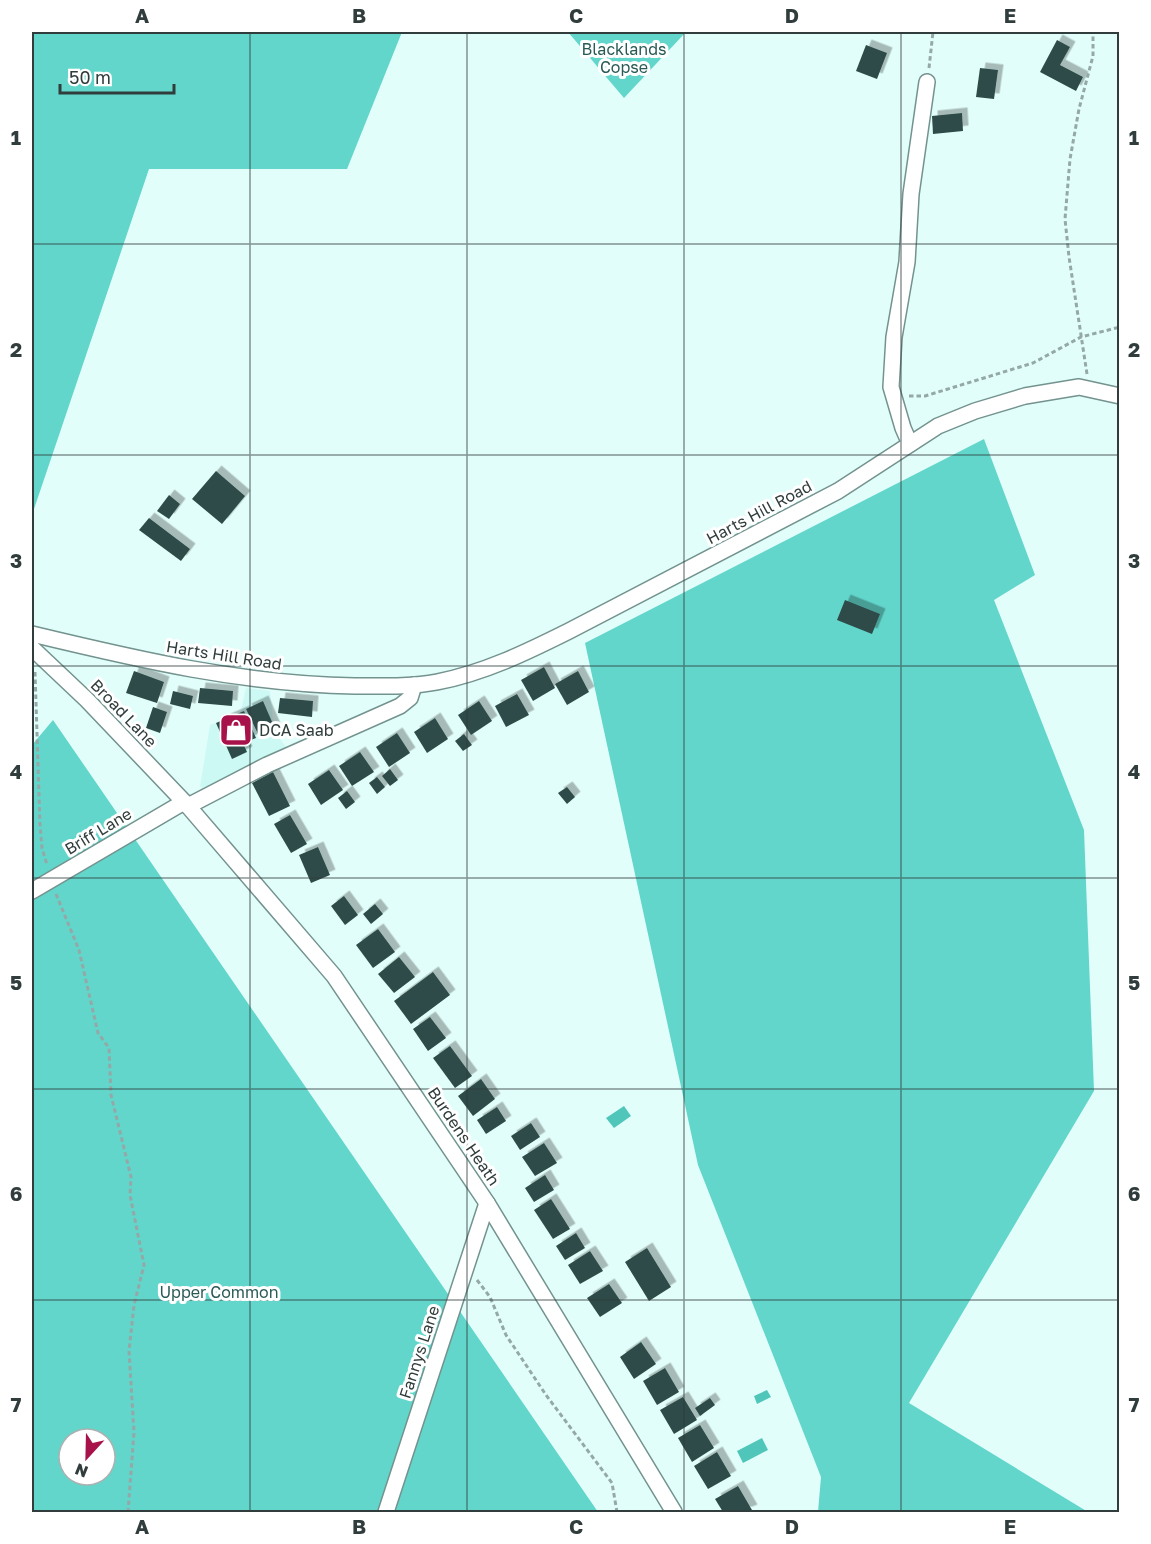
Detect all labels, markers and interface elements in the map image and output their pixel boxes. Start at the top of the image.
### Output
text: A [135,3,149,27]
text: B [352,3,366,27]
text: C [569,3,583,27]
text: D [785,3,799,27]
text: E [1004,3,1016,27]
park label: Blacklands Copse [582,39,666,77]
scale bar [60,57,174,95]
text: 50 m [69,66,111,88]
text: 1 [11,125,21,149]
text: 1 [1129,125,1139,149]
text: 2 [10,337,22,361]
text: 2 [1128,337,1140,361]
street label: Harts Hill Road [703,476,815,548]
text: 3 [10,548,22,572]
text: 3 [1128,548,1140,572]
street label: Harts Hill Road [165,636,283,674]
street label: Broad Lane [87,675,161,751]
shop icon: DCA Saab [218,712,254,748]
place label: DCA Saab [259,720,334,740]
text: 4 [10,759,22,783]
text: 4 [1128,759,1140,783]
street label: Briff Lane [61,803,135,859]
text: 5 [10,970,22,994]
text: 5 [1128,970,1140,994]
street label: Burdens Heath [424,1083,504,1189]
text: 6 [10,1181,22,1205]
text: 6 [1128,1181,1140,1205]
park label: Upper Common [159,1282,279,1302]
street label: Fannys Lane [395,1303,443,1401]
text: 7 [11,1392,22,1416]
text: 7 [1129,1392,1140,1416]
north arrow [57,1427,117,1487]
text: N [72,1459,91,1482]
text: A [135,1514,149,1538]
text: B [352,1514,366,1538]
text: C [569,1514,583,1538]
text: D [785,1514,799,1538]
text: E [1004,1514,1016,1538]

